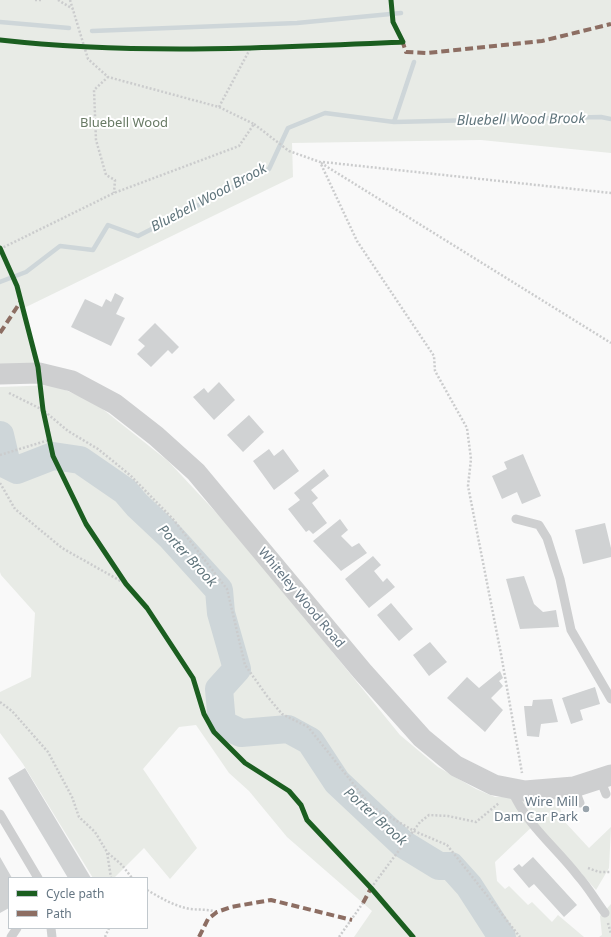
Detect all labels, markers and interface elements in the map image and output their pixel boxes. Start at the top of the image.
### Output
water label: Bluebell Wood Brook [457,110,585,130]
park label: Bluebell Wood [80,115,168,131]
water label: Bluebell Wood Brook [148,160,270,236]
water label: Porter Brook [154,522,220,590]
street label: Whiteley Wood Road [254,545,348,651]
water label: Porter Brook [340,784,410,850]
place label: Wire Mill Dam Car Park [494,794,578,825]
marker: Wire Mill Dam Car Park [581,804,591,814]
legend [8,877,148,929]
text: Cycle path [46,885,104,902]
text: Path [46,905,72,922]

